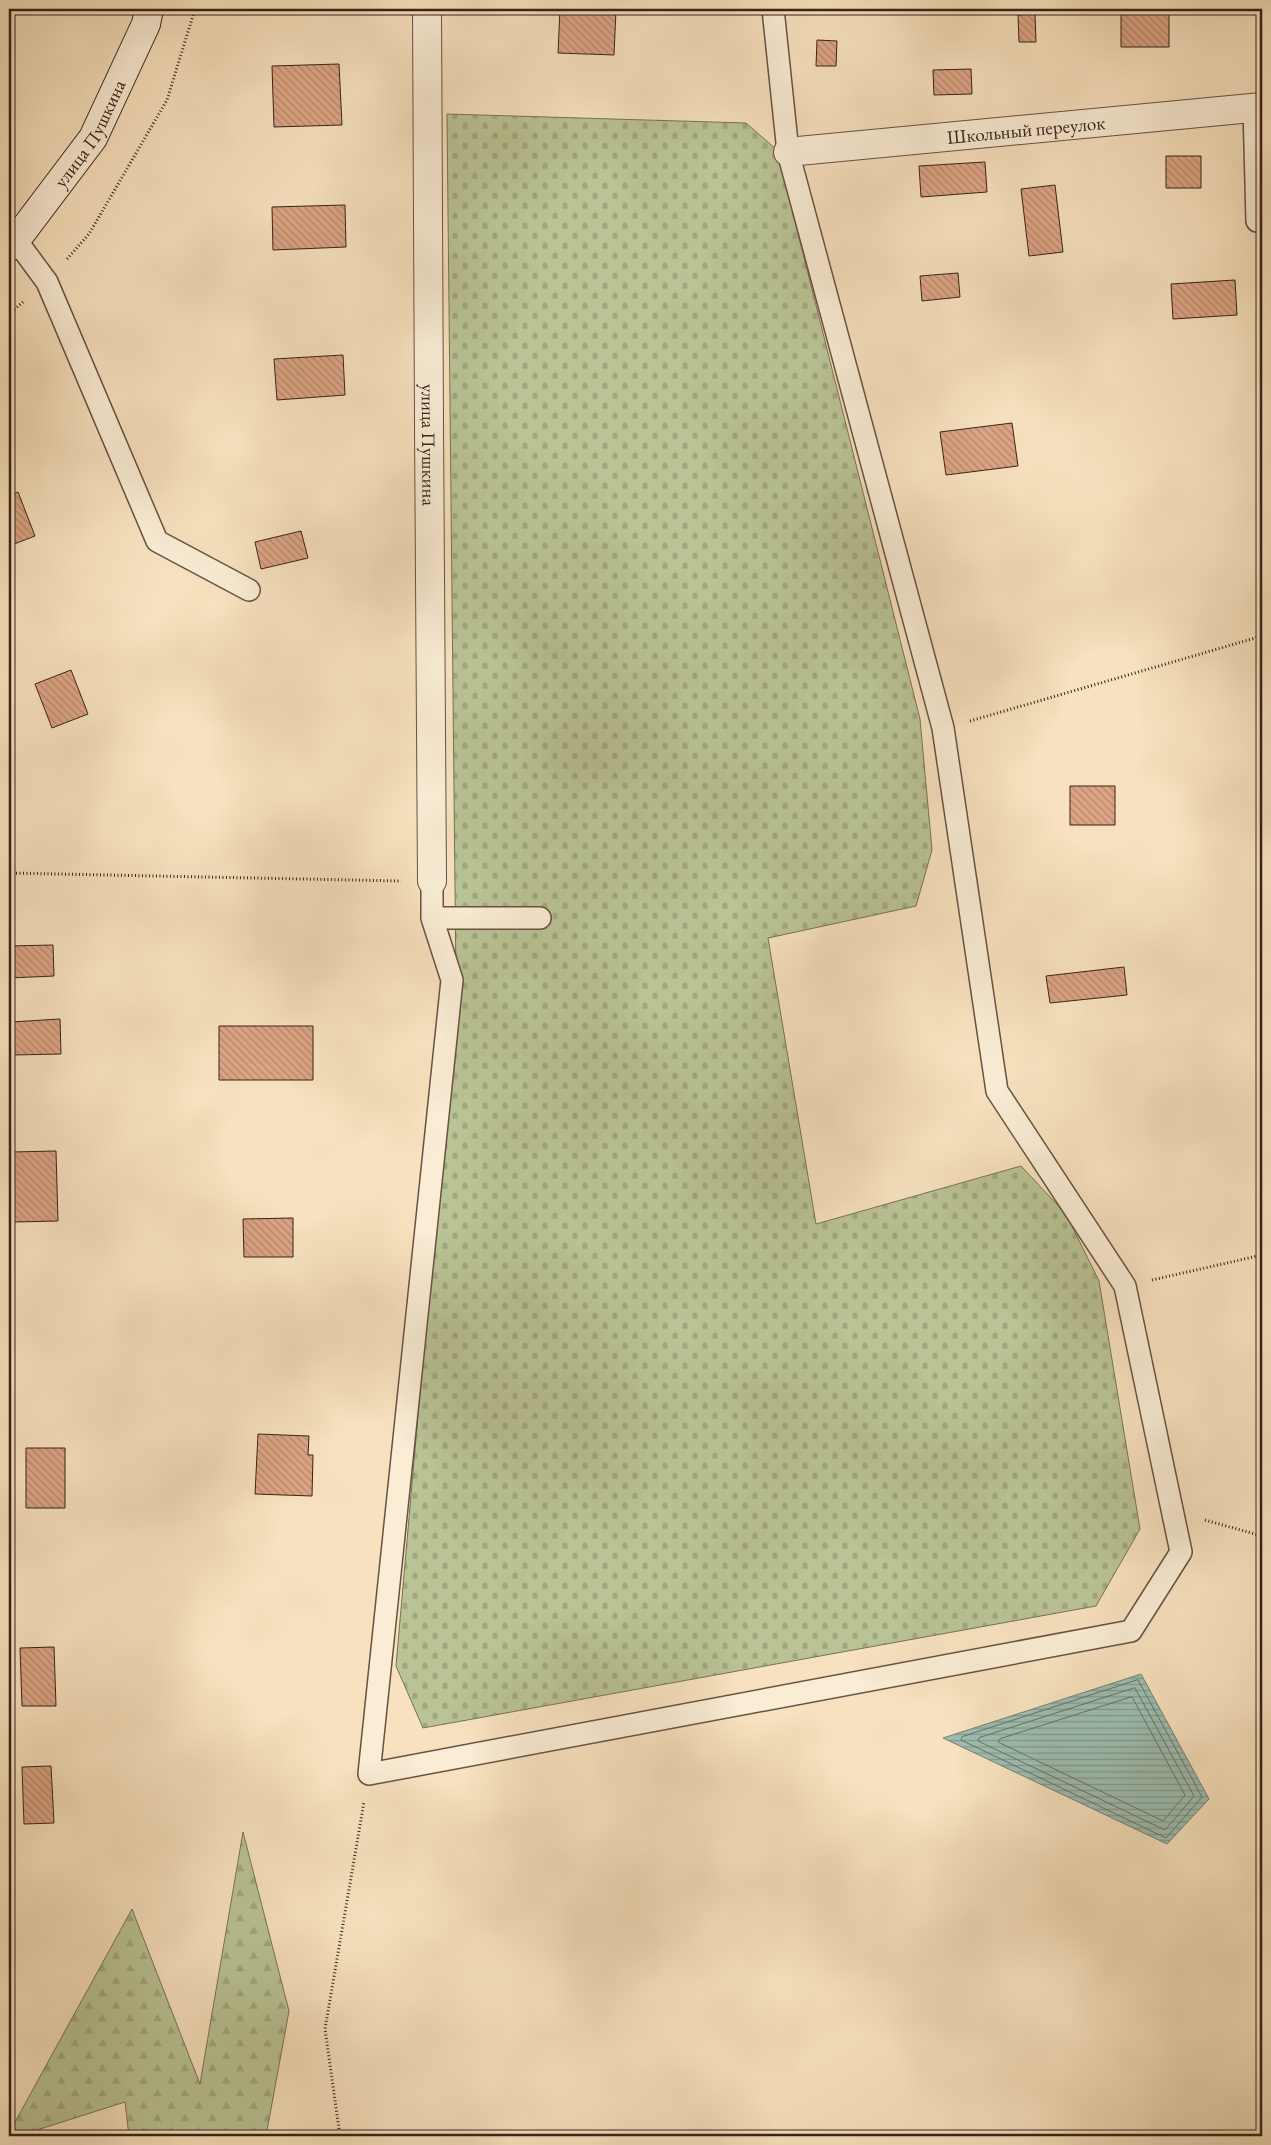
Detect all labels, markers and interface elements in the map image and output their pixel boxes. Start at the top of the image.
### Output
street label: улица Пушкина [48,75,132,193]
street label: Школьный переулок [946,110,1106,150]
street label: улица Пушкина [416,384,442,507]

